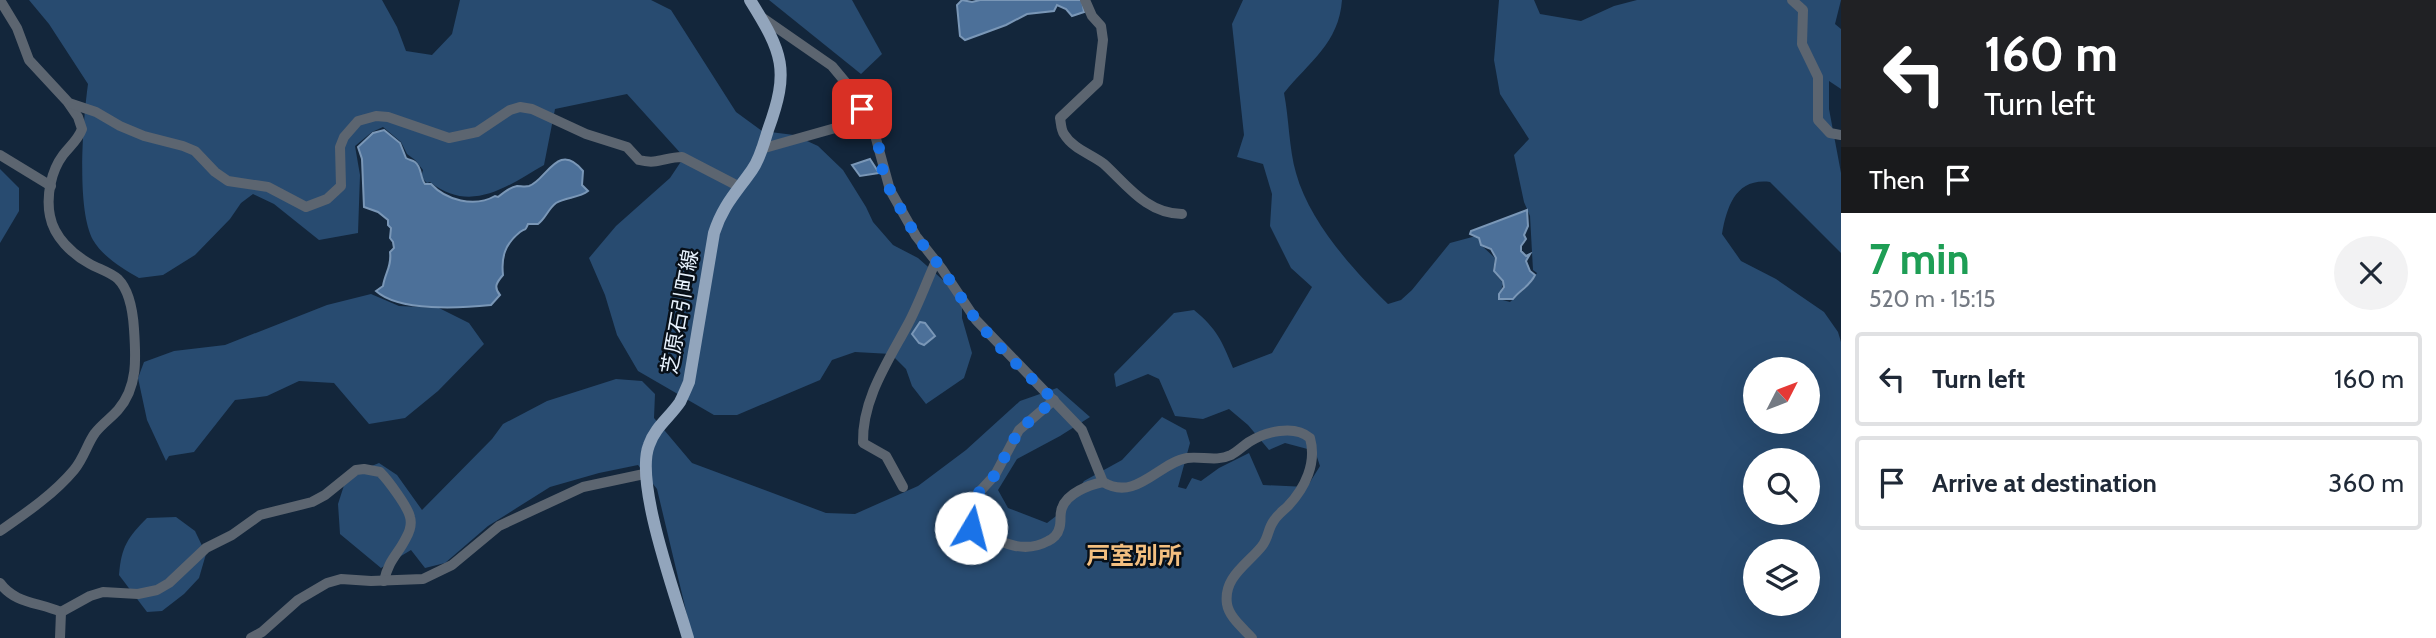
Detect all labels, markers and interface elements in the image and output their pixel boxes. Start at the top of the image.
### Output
text: 160 m [1984,24,2118,83]
icon: left [1869,28,1960,119]
pin [832,79,892,139]
text: Turn left [1984,84,2095,123]
icon: arrive [843,90,881,128]
icon: arrive [1939,161,1977,199]
text: Then [1869,164,1925,196]
text: 7 min [1869,233,1970,285]
button: close [2334,236,2408,310]
street label: 芝原石引町線 [656,248,703,376]
text: 520 m · 15:15 [1869,285,1995,313]
north arrow [1743,357,1820,434]
map controls [1743,357,1820,616]
icon: left [1873,360,1911,398]
text: Turn left [1932,363,2025,395]
text: 160 m [2334,363,2404,395]
button: search [1743,448,1820,525]
icon: arrive [1873,464,1911,502]
text: Arrive at destination [1932,467,2157,499]
text: 360 m [2328,467,2404,499]
position arrow [934,491,1008,565]
button: layers [1743,539,1820,616]
district label: 戸室別所 [1086,541,1182,570]

